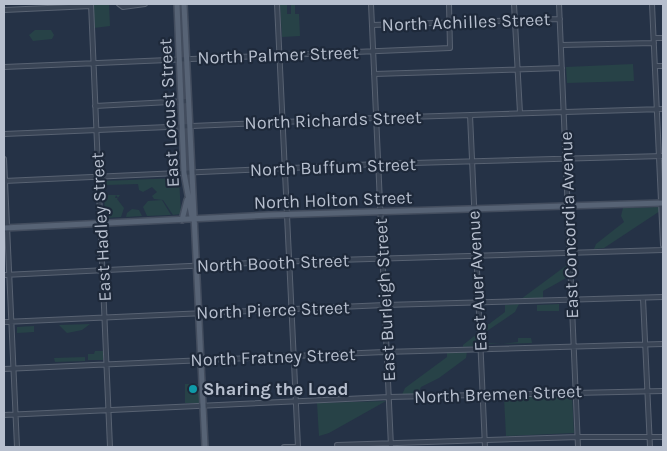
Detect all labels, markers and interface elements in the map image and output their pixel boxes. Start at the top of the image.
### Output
street label: North Achilles Street [381,8,551,36]
street label: East Locust Street [154,38,184,188]
street label: North Palmer Street [197,41,359,69]
street label: North Richards Street [244,106,422,134]
street label: East Concordia Avenue [555,131,583,319]
street label: East Hadley Street [86,152,116,302]
street label: North Buffum Street [249,153,417,181]
street label: North Holton Street [253,186,413,214]
street label: East Auer Avenue [462,210,492,352]
street label: East Burleigh Street [370,218,400,382]
street label: North Booth Street [196,249,350,277]
street label: North Pierce Street [196,296,350,324]
street label: North Fratney Street [190,343,356,371]
place label: Sharing the Load [203,378,349,400]
street label: North Bremen Street [414,380,583,408]
marker: Sharing the Load [187,383,199,395]

